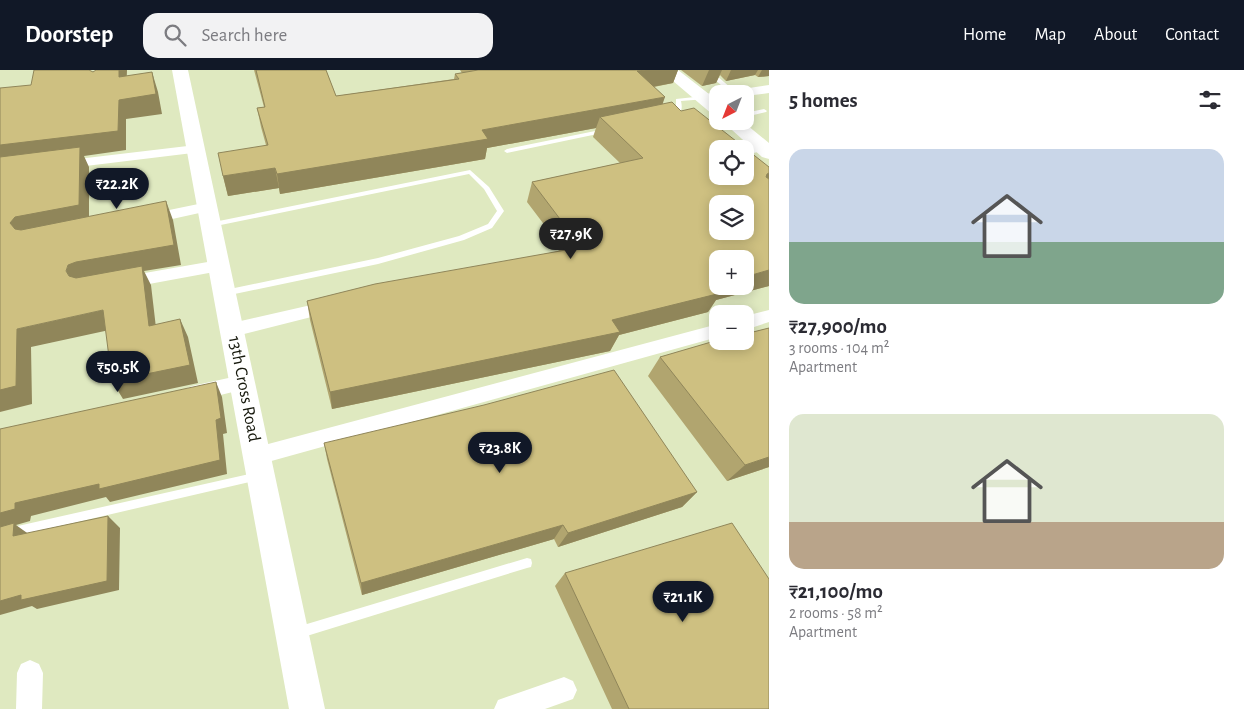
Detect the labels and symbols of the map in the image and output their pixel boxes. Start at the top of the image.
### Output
north arrow [709,85,754,130]
pin: ₹22.2K [76,168,158,210]
pin: ₹27.9K [530,218,612,260]
street label: 13th Cross Road [225,335,263,443]
pin: ₹50.5K [77,350,159,393]
pin: ₹23.8K [459,432,541,474]
pin: ₹21.1K [642,580,724,623]

